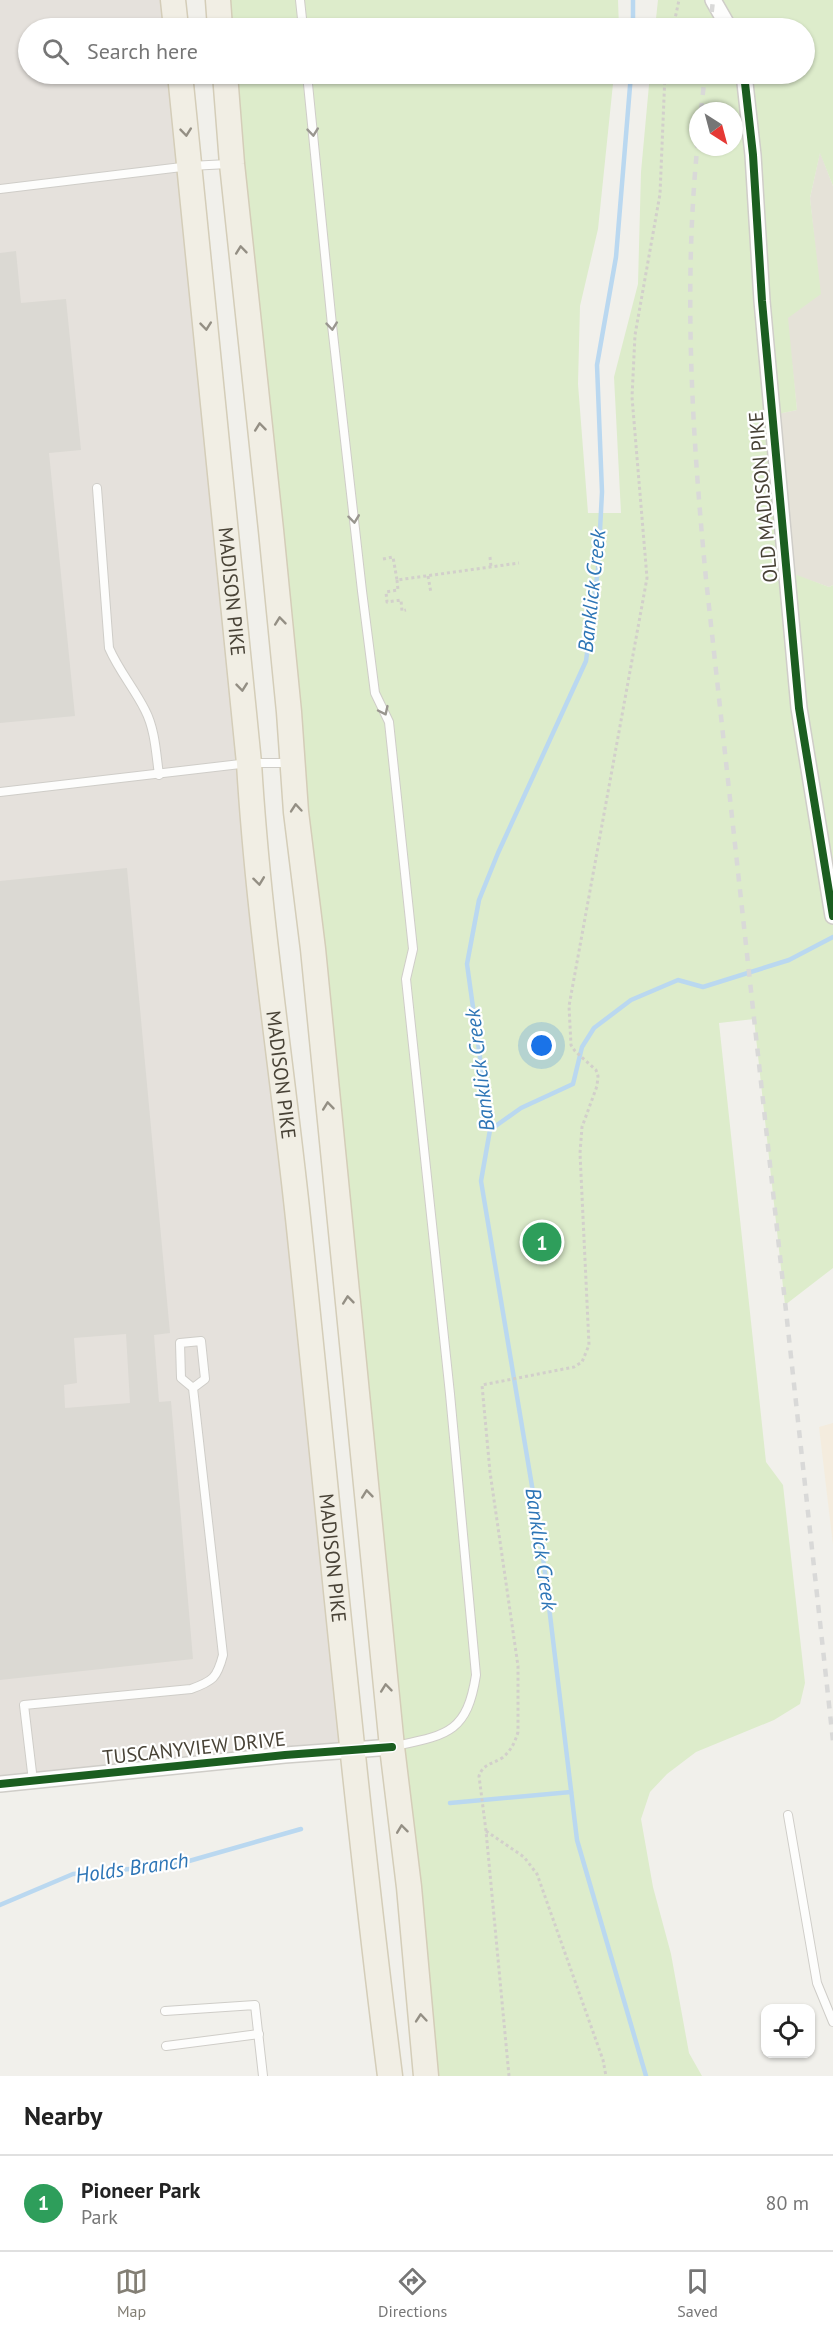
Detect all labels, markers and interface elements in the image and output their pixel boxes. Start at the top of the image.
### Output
search box [18,18,815,84]
icon: search [39,35,72,68]
text: Search here [87,37,198,65]
north arrow [689,102,743,156]
one-way arrow [179,127,192,136]
one-way arrow [306,127,319,136]
one-way arrow [236,246,248,255]
one-way arrow [199,321,212,330]
one-way arrow [325,321,338,330]
street label: OLD MADISON PIKE [743,410,783,584]
one-way arrow [254,422,266,432]
one-way arrow [348,515,360,524]
street label: MADISON PIKE [212,526,251,657]
water label: Banklick Creek [572,527,612,654]
one-way arrow [274,616,287,625]
one-way arrow [235,682,248,691]
one-way arrow [377,705,389,716]
one-way arrow [290,803,303,812]
one-way arrow [252,877,265,886]
water label: Banklick Creek [458,1006,500,1133]
street label: MADISON PIKE [260,1009,302,1141]
your location [527,1031,556,1060]
one-way arrow [322,1102,335,1111]
pin: 1 [522,1220,562,1264]
one-way arrow [342,1296,355,1305]
water label: Banklick Creek [520,1486,564,1613]
one-way arrow [361,1490,374,1499]
street label: MADISON PIKE [313,1492,352,1624]
one-way arrow [380,1684,393,1693]
street label: TUSCANYVIEW DRIVE [101,1725,287,1771]
one-way arrow [397,1825,409,1834]
water label: Holds Branch [74,1846,190,1889]
map controls [761,2004,815,2058]
button: locate [761,2004,815,2058]
one-way arrow [415,2013,428,2022]
text: Nearby [24,2099,102,2132]
text: Pioneer Park [81,2176,200,2204]
text: 1 [38,2190,49,2216]
text: 80 m [766,2190,809,2216]
text: Park [81,2204,118,2230]
tab: Map [115,2265,148,2321]
tab: Directions [378,2265,447,2321]
tab: Saved [677,2265,718,2321]

